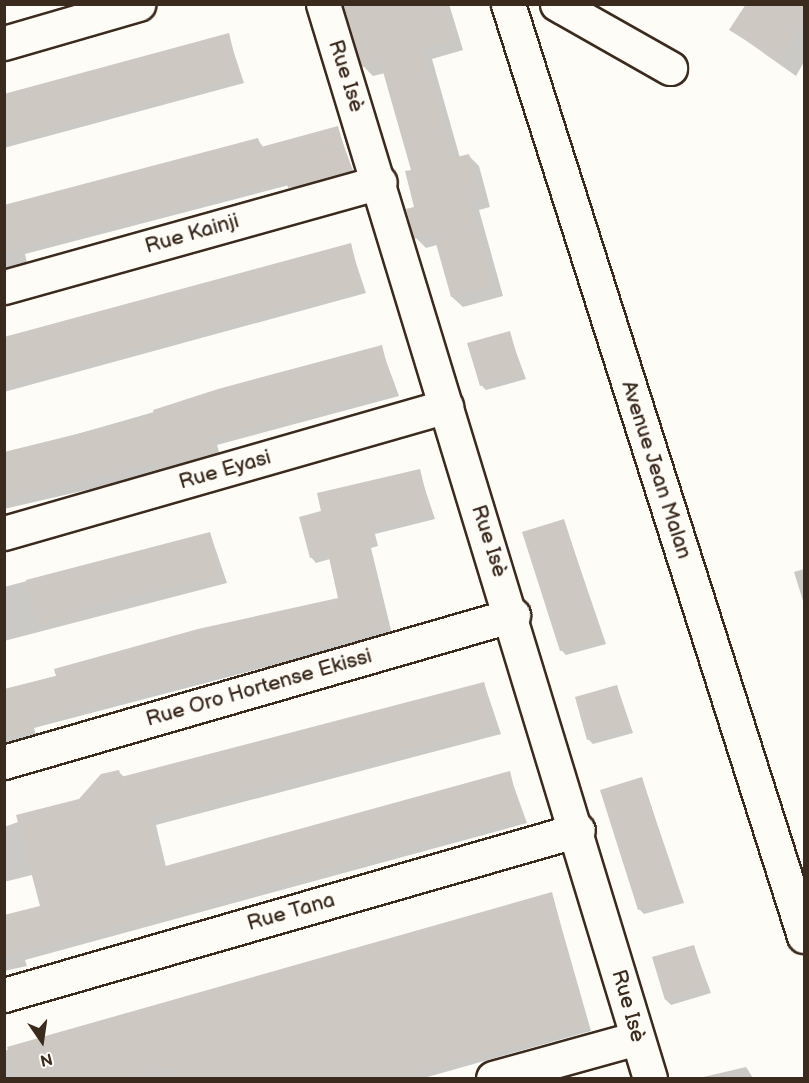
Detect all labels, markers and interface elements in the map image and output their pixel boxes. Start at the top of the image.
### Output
street label: Rue Isè [323,37,369,115]
street label: Rue Kainji [142,209,242,259]
street label: Avenue Jean Malan [615,377,697,563]
street label: Rue Eyasi [176,445,274,495]
street label: Rue Isè [466,502,512,580]
street label: Rue Oro Hortense Ekissi [143,644,375,732]
street label: Rue Tana [244,887,338,937]
street label: Rue Isè [606,967,650,1045]
north arrow [12,1011,72,1071]
text: N [38,1048,54,1070]

